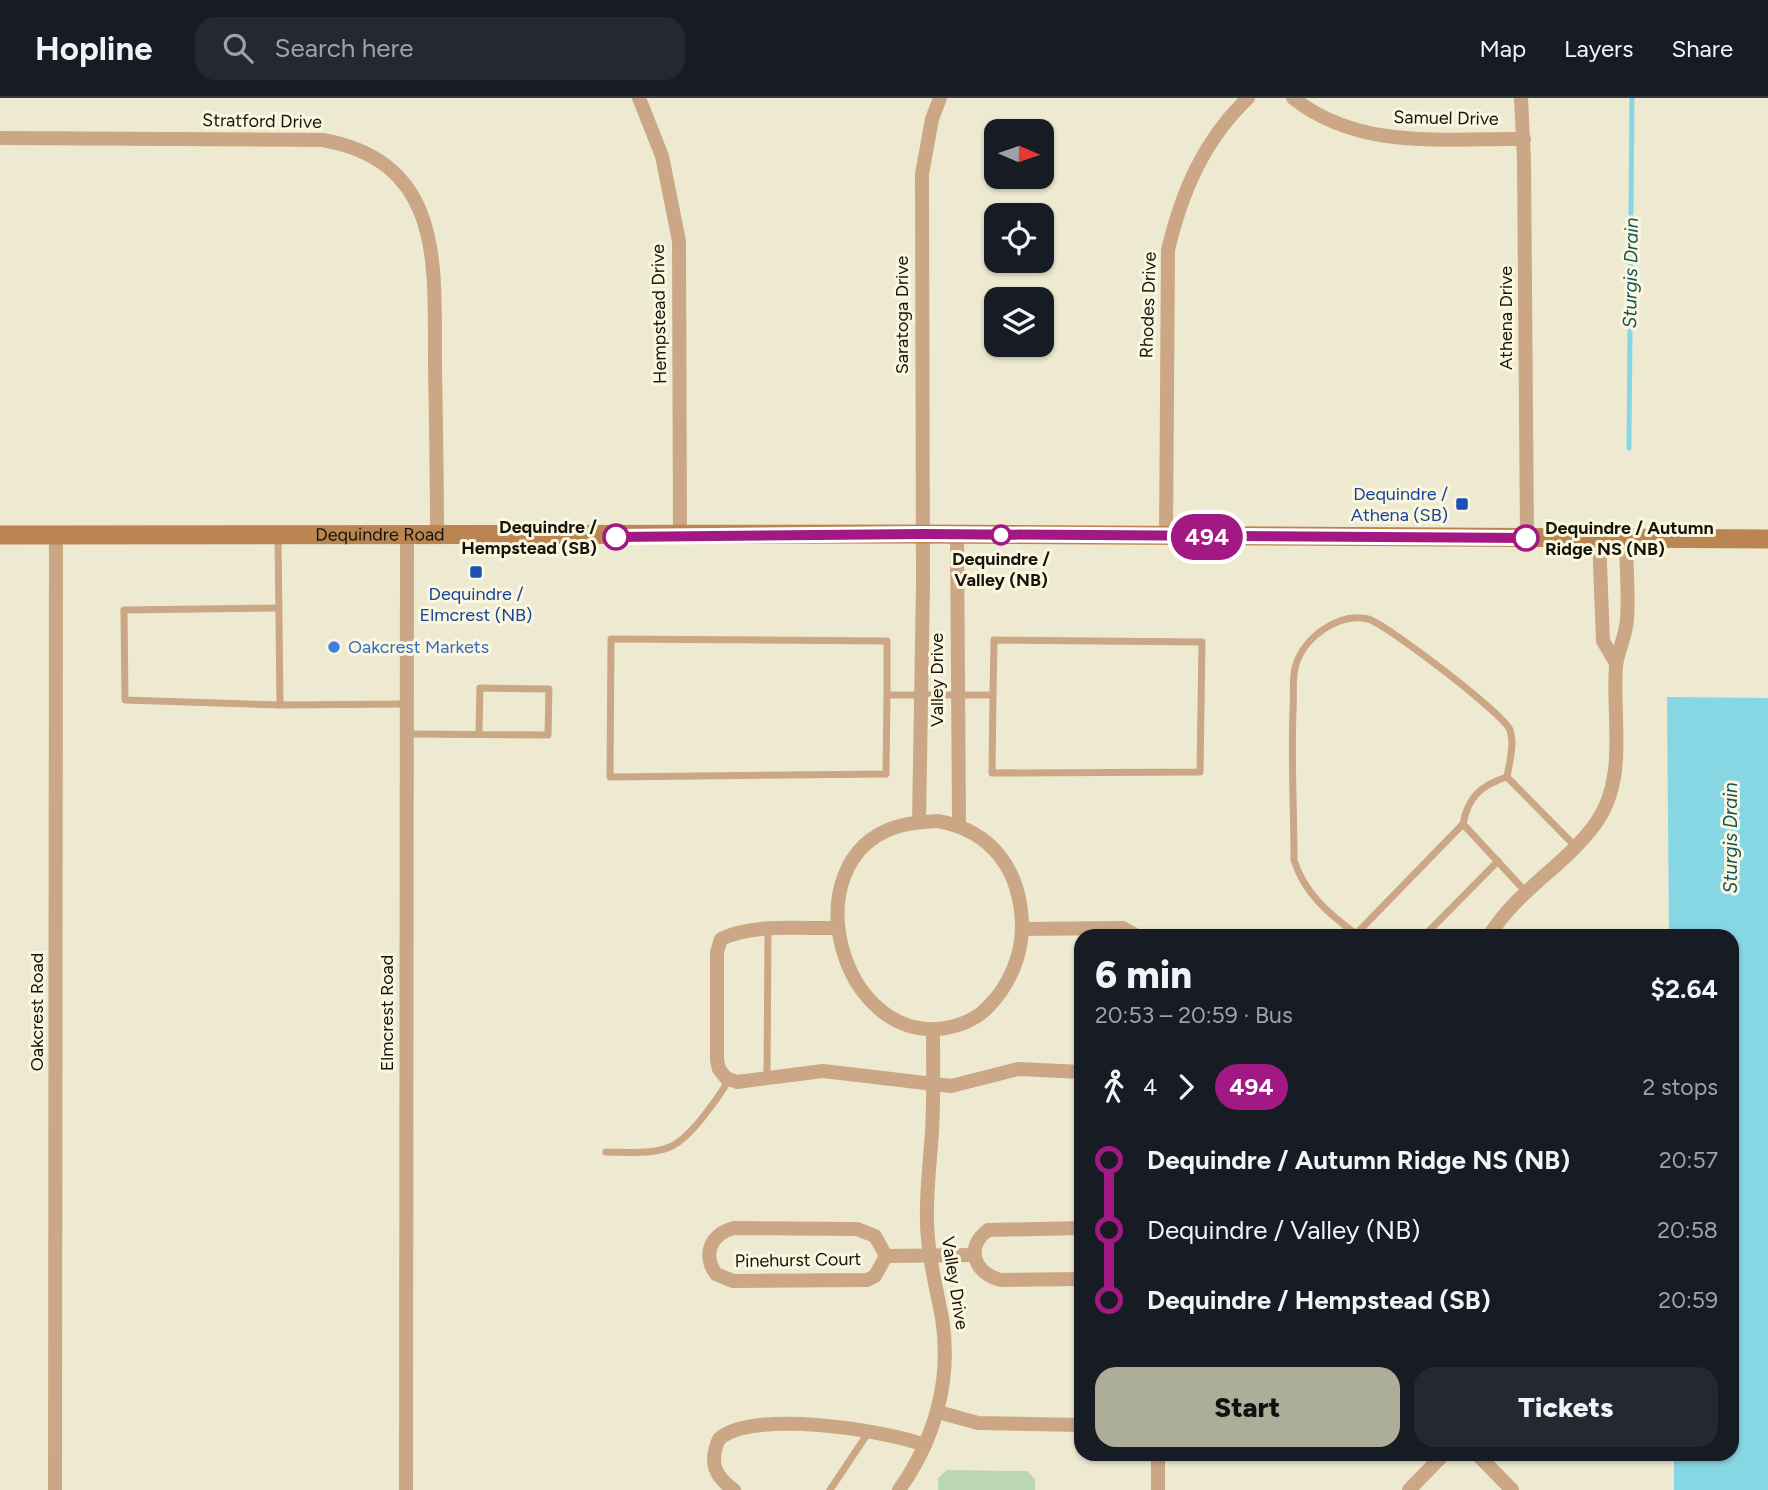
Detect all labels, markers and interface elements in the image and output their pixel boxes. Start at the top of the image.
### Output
search box [195,17,685,80]
text: Hopline [35,29,153,68]
icon: search [219,29,257,67]
text: Search here [275,32,413,64]
text: Map [1479,34,1526,63]
text: Layers [1564,34,1633,63]
text: Share [1671,34,1733,63]
street label: Samuel Drive [1393,106,1499,130]
street label: Stratford Drive [202,109,322,133]
north arrow [984,119,1054,189]
map controls [984,119,1054,357]
button: locate [984,203,1054,273]
water label: Sturgis Drain [1618,217,1643,329]
street label: Hempstead Drive [647,244,671,384]
street label: Rhodes Drive [1135,251,1161,359]
street label: Saratoga Drive [891,256,913,374]
street label: Athena Drive [1495,266,1517,370]
button: layers [984,287,1054,357]
place label: Dequindre / Athena (SB) [1351,483,1448,526]
marker: Dequindre / Athena (SB) [1454,496,1470,512]
line badge: 494 [1167,514,1247,560]
place label: Dequindre / Hempstead (SB) [461,516,597,559]
place label: Dequindre / Autumn Ridge NS (NB) [1545,517,1714,560]
text: 494 [1185,522,1229,551]
street label: Dequindre Road [315,524,445,546]
marker: Dequindre / Hempstead (SB) [603,524,629,550]
marker: Dequindre / Valley (NB) [991,525,1011,545]
marker: Dequindre / Autumn Ridge NS (NB) [1513,525,1539,551]
place label: Dequindre / Valley (NB) [952,548,1050,591]
marker: Dequindre / Elmcrest (NB) [468,564,484,580]
place label: Dequindre / Elmcrest (NB) [420,583,532,626]
street label: Valley Drive [926,633,948,727]
place label: Oakcrest Markets [348,636,489,658]
marker: Oakcrest Markets [326,639,342,655]
water label: Sturgis Drain [1719,782,1742,893]
text: 6 min [1095,952,1192,998]
street label: Oakcrest Road [26,953,48,1071]
street label: Elmcrest Road [376,955,398,1071]
text: $2.64 [1651,973,1718,1005]
text: 20:53 – 20:59 · Bus [1095,1001,1293,1029]
icon: walk [1095,1068,1133,1106]
icon: forward [1167,1068,1205,1106]
text: 494 [1229,1072,1274,1101]
text: 4 [1143,1073,1157,1101]
text: 2 stops [1642,1073,1718,1101]
text: Dequindre / Autumn Ridge NS (NB) [1147,1144,1570,1176]
text: 20:57 [1659,1146,1718,1174]
text: Dequindre / Valley (NB) [1147,1214,1420,1246]
text: 20:58 [1657,1216,1718,1244]
street label: Valley Drive [937,1235,973,1331]
street label: Pinehurst Court [734,1248,862,1272]
text: Dequindre / Hempstead (SB) [1147,1284,1491,1316]
text: 20:59 [1658,1286,1718,1314]
button: Start [1095,1367,1400,1447]
button: Tickets [1414,1367,1718,1447]

